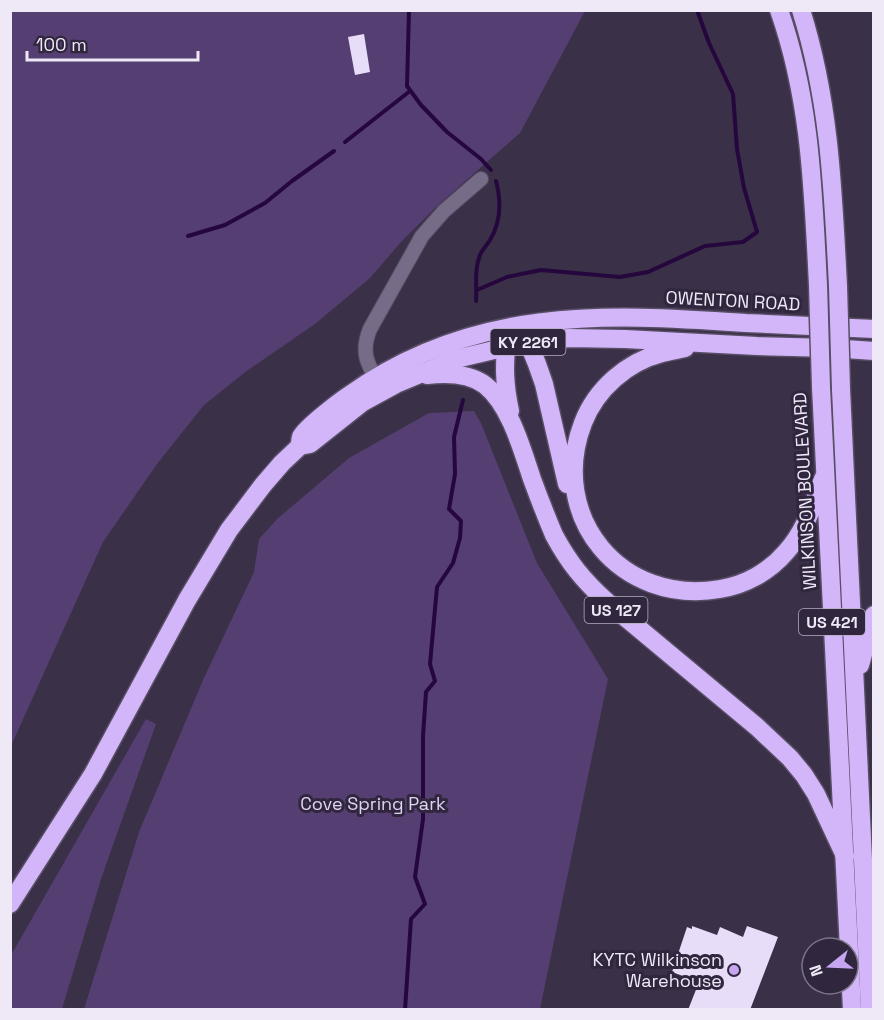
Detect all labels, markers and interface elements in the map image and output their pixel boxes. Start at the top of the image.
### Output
scale bar [27,24,198,62]
text: 100 m [36,33,87,56]
street label: OWENTON ROAD [665,285,801,316]
road number: KY 2261 [490,329,566,355]
street label: WILKINSON BOULEVARD [788,392,821,590]
road number: US 127 [584,597,648,623]
road number: US 421 [799,609,865,635]
park label: Cove Spring Park [300,792,446,815]
north arrow [800,936,860,996]
place label: KYTC Wilkinson Warehouse [593,948,722,992]
text: N [805,962,828,979]
marker: KYTC Wilkinson Warehouse [727,963,741,977]

